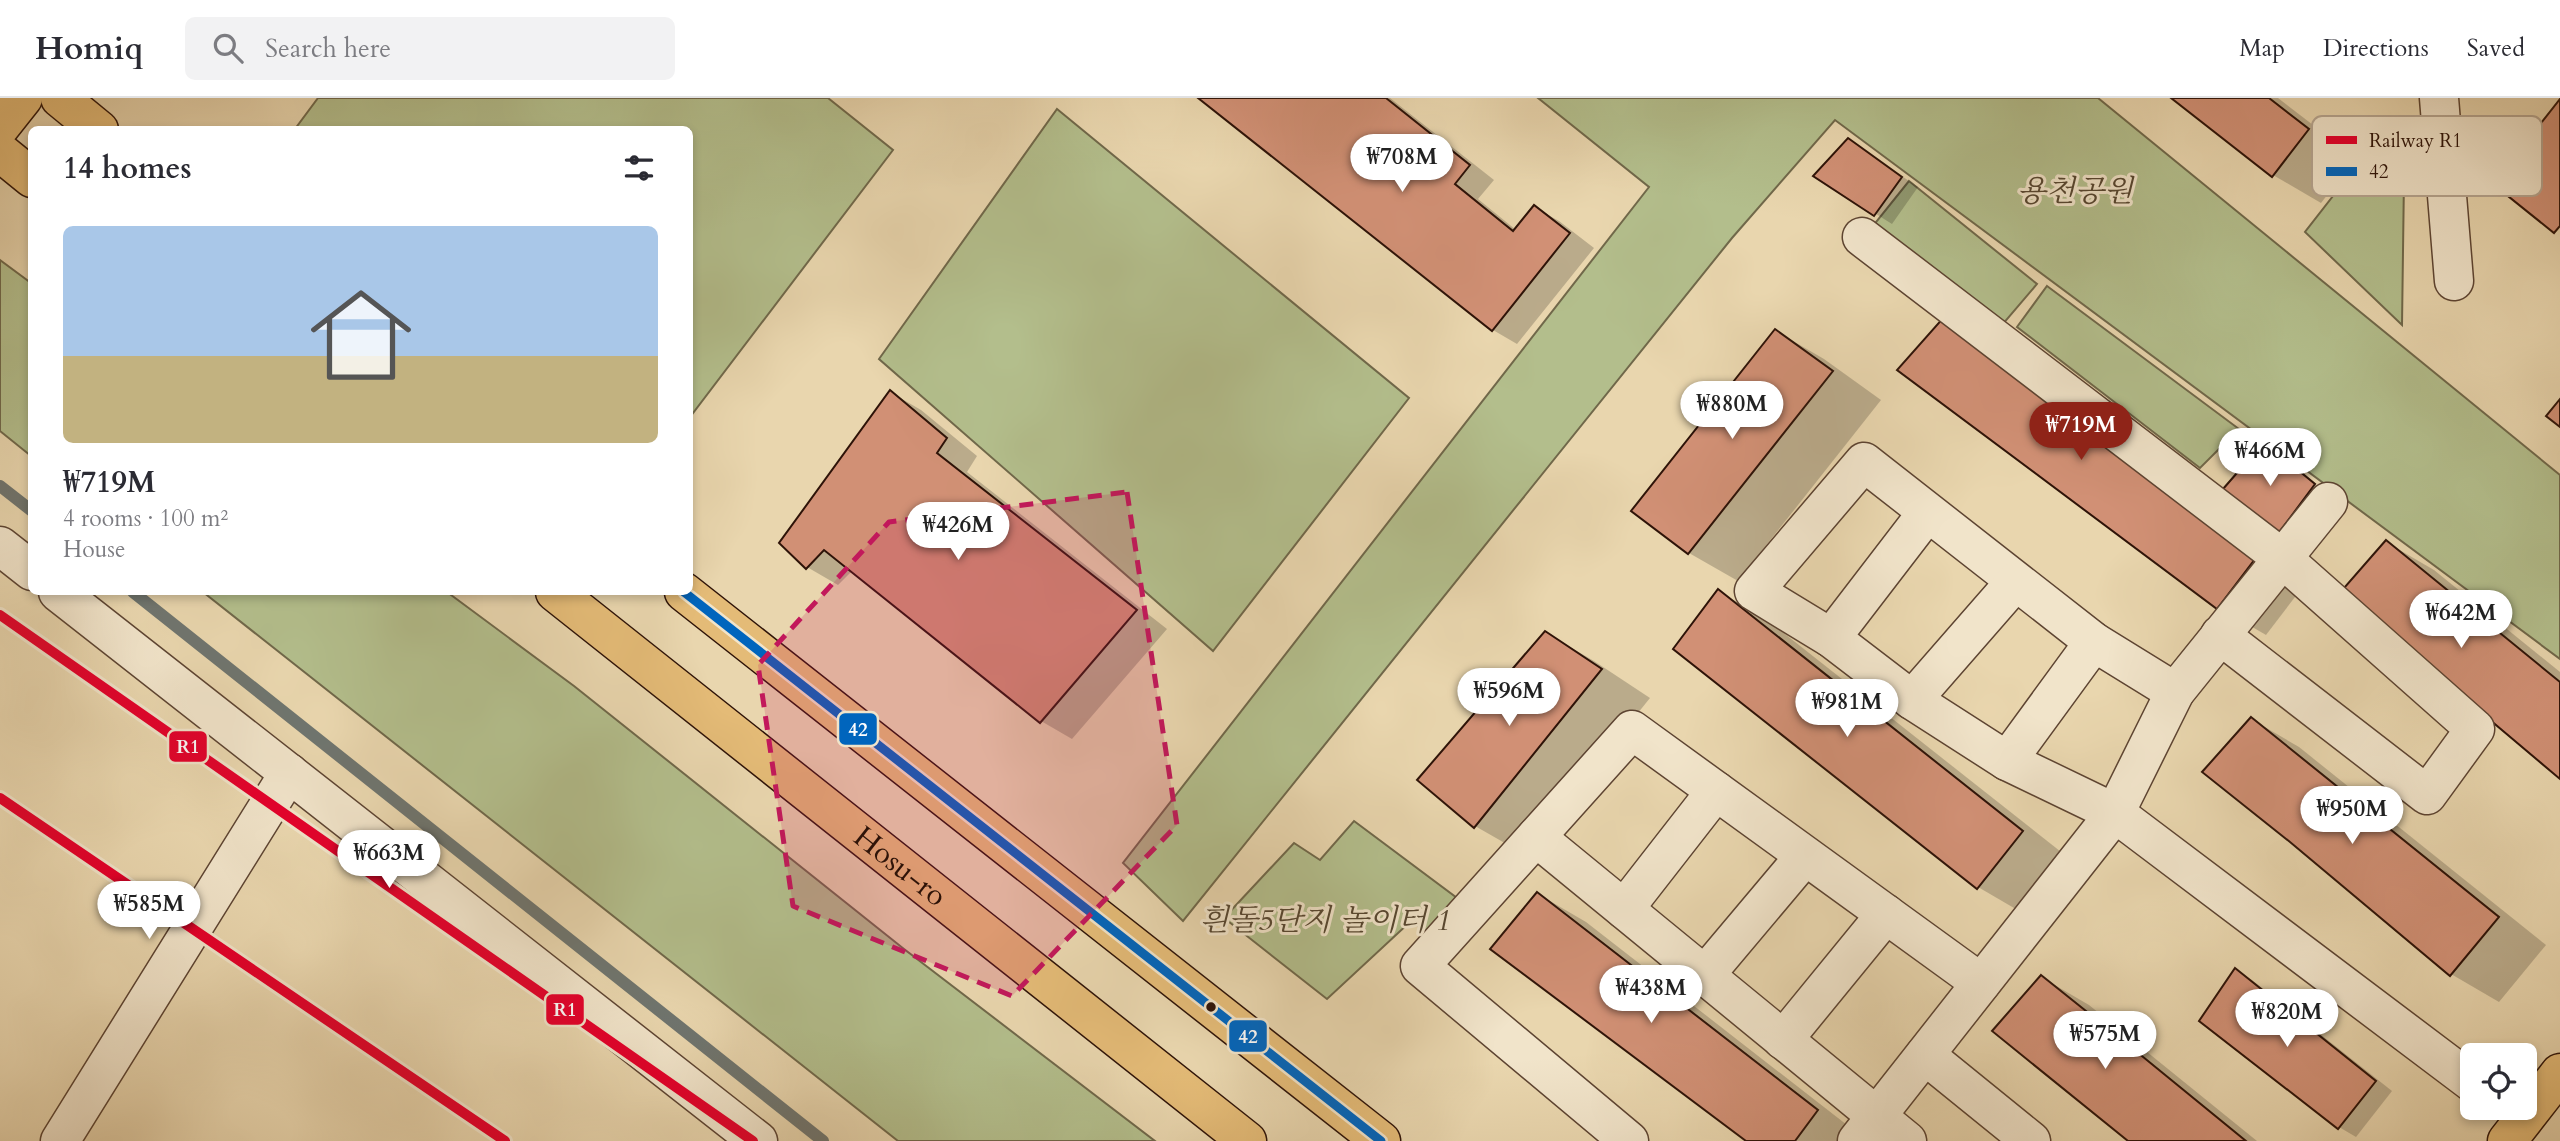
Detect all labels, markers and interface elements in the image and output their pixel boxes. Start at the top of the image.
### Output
search box [185,17,675,80]
text: Homiq [35,26,143,71]
icon: search [209,29,247,67]
text: Search here [265,31,391,66]
text: Map [2239,32,2285,65]
text: Directions [2323,32,2429,65]
text: Saved [2467,32,2525,65]
legend [2312,116,2542,196]
text: Railway R1 [2369,128,2462,154]
pin: ₩708M [1353,134,1451,194]
text: ₩708M [1366,141,1438,172]
text: 14 homes [63,148,192,189]
icon: filters [620,149,658,187]
text: 42 [2369,159,2389,185]
park label: 용천공원 [2017,171,2135,212]
icon: home [298,272,424,398]
pin: ₩880M [1683,382,1781,441]
text: ₩880M [1696,388,1768,419]
pin: ₩719M [2032,402,2130,462]
text: ₩719M [2045,409,2117,440]
pin: ₩466M [2221,428,2319,488]
text: ₩466M [2234,435,2306,466]
text: ₩719M [63,462,156,503]
text: 4 rooms · 100 m² [63,503,228,534]
pin: ₩426M [909,503,1007,562]
text: ₩426M [922,509,994,540]
text: House [63,534,125,565]
pin: ₩642M [2412,590,2510,650]
text: ₩642M [2425,597,2497,628]
pin: ₩596M [1460,668,1558,728]
text: ₩596M [1473,675,1545,706]
pin: ₩981M [1798,680,1896,739]
text: ₩981M [1811,686,1883,717]
line badge: 42 [838,712,878,746]
text: 42 [848,717,868,743]
line badge: R1 [168,730,208,763]
text: R1 [176,734,200,760]
pin: ₩950M [2303,786,2401,846]
text: ₩950M [2316,793,2388,824]
street label: Hosu-ro [845,816,956,916]
pin: ₩663M [340,830,438,890]
text: ₩663M [353,837,425,868]
pin: ₩585M [100,882,198,941]
text: ₩585M [113,888,185,919]
park label: 흰돌5단지 놀이터 1 [1200,900,1450,941]
pin: ₩438M [1602,965,1700,1025]
text: ₩438M [1615,972,1687,1003]
pin: ₩820M [2238,990,2336,1049]
line badge: R1 [545,993,585,1026]
text: ₩820M [2251,996,2323,1027]
text: R1 [553,997,577,1023]
unlabelled marker [1204,1000,1218,1014]
pin: ₩575M [2056,1012,2154,1071]
text: ₩575M [2069,1018,2141,1049]
line badge: 42 [1228,1019,1268,1053]
text: 42 [1238,1024,1258,1050]
map controls [2460,1043,2537,1120]
button: locate [2460,1043,2537,1120]

